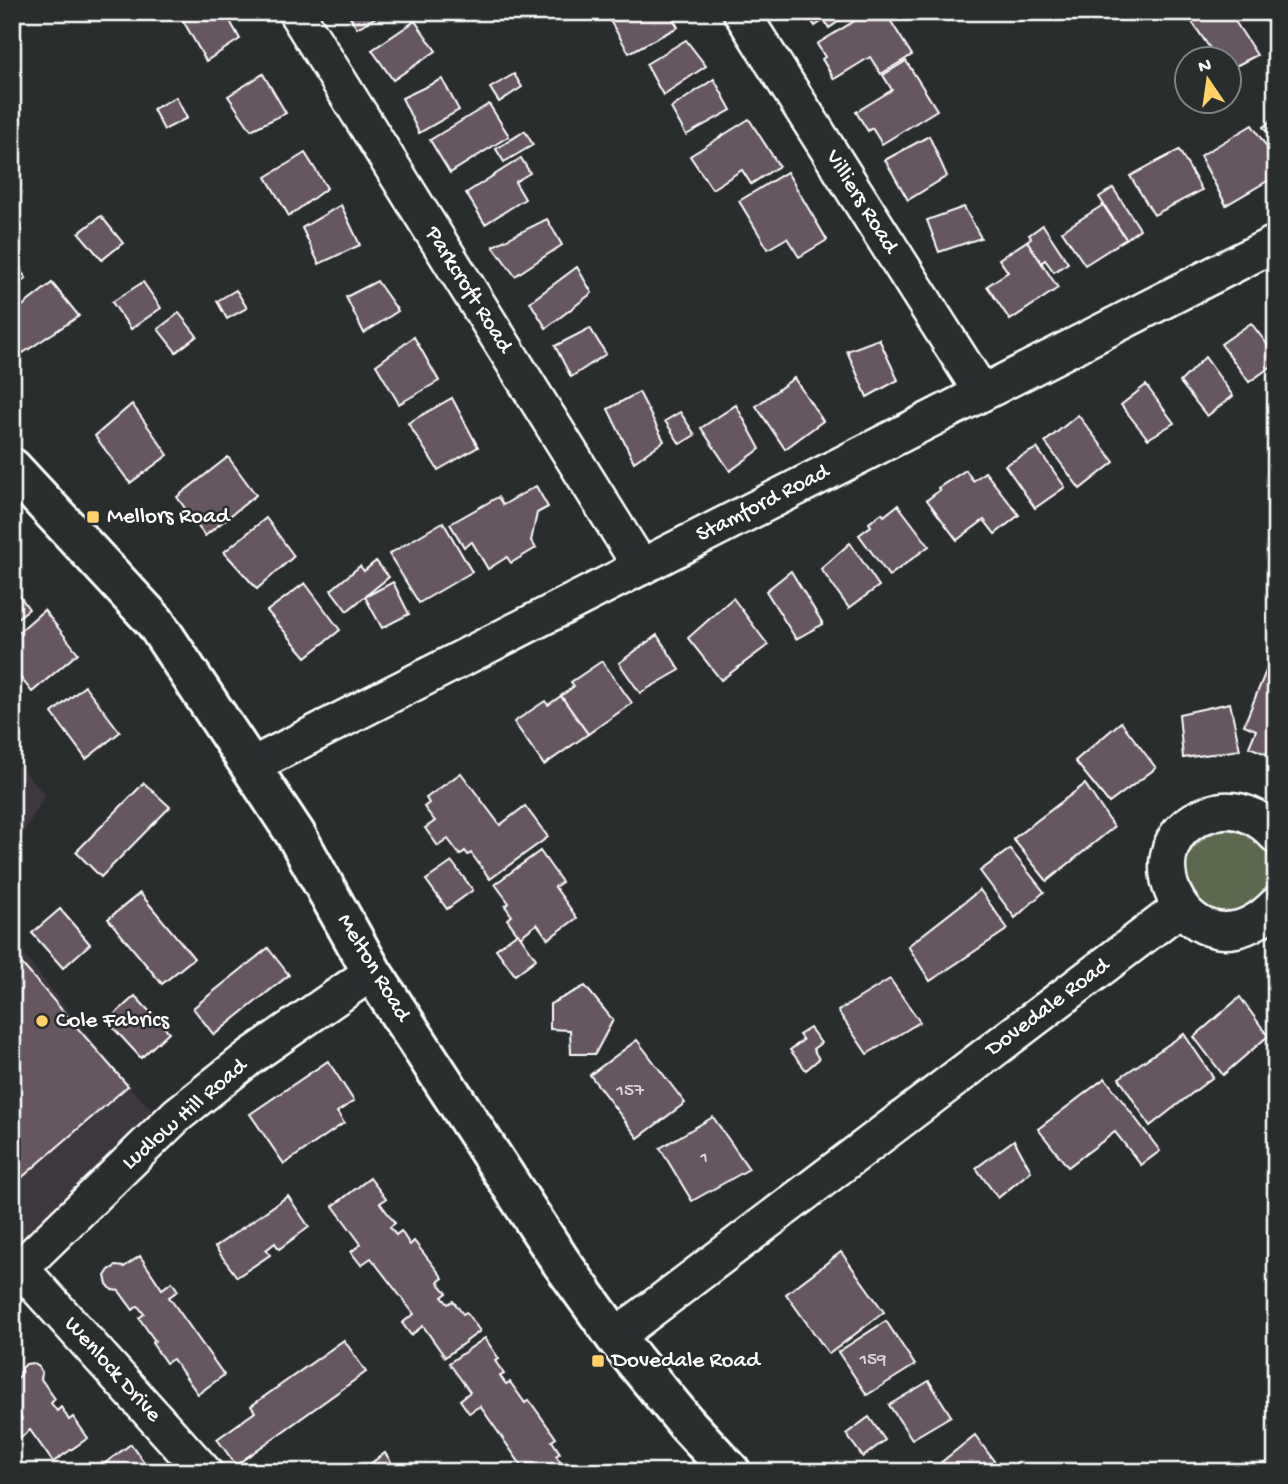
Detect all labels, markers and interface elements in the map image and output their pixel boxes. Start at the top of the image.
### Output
north arrow [1172,46,1242,116]
text: N [1196,54,1214,79]
street label: Villiers Road [818,144,904,260]
street label: Parkcroft Road [418,221,518,359]
street label: Stamford Road [692,458,835,549]
place label: Mellors Road [107,504,231,531]
marker: Mellors Road [85,509,101,525]
street label: Melton Road [330,909,416,1028]
street label: Dovedale Road [979,952,1116,1064]
place label: Cole Fabrics [56,1008,169,1035]
marker: Cole Fabrics [34,1013,50,1029]
street label: Ludlow Hill Road [117,1052,254,1177]
house number: 157 [615,1080,645,1103]
house number: 1 [699,1147,708,1170]
street label: Wenlock Drive [57,1312,167,1429]
place label: Dovedale Road [610,1348,761,1375]
house number: 159 [858,1349,887,1372]
marker: Dovedale Road [590,1353,606,1369]

